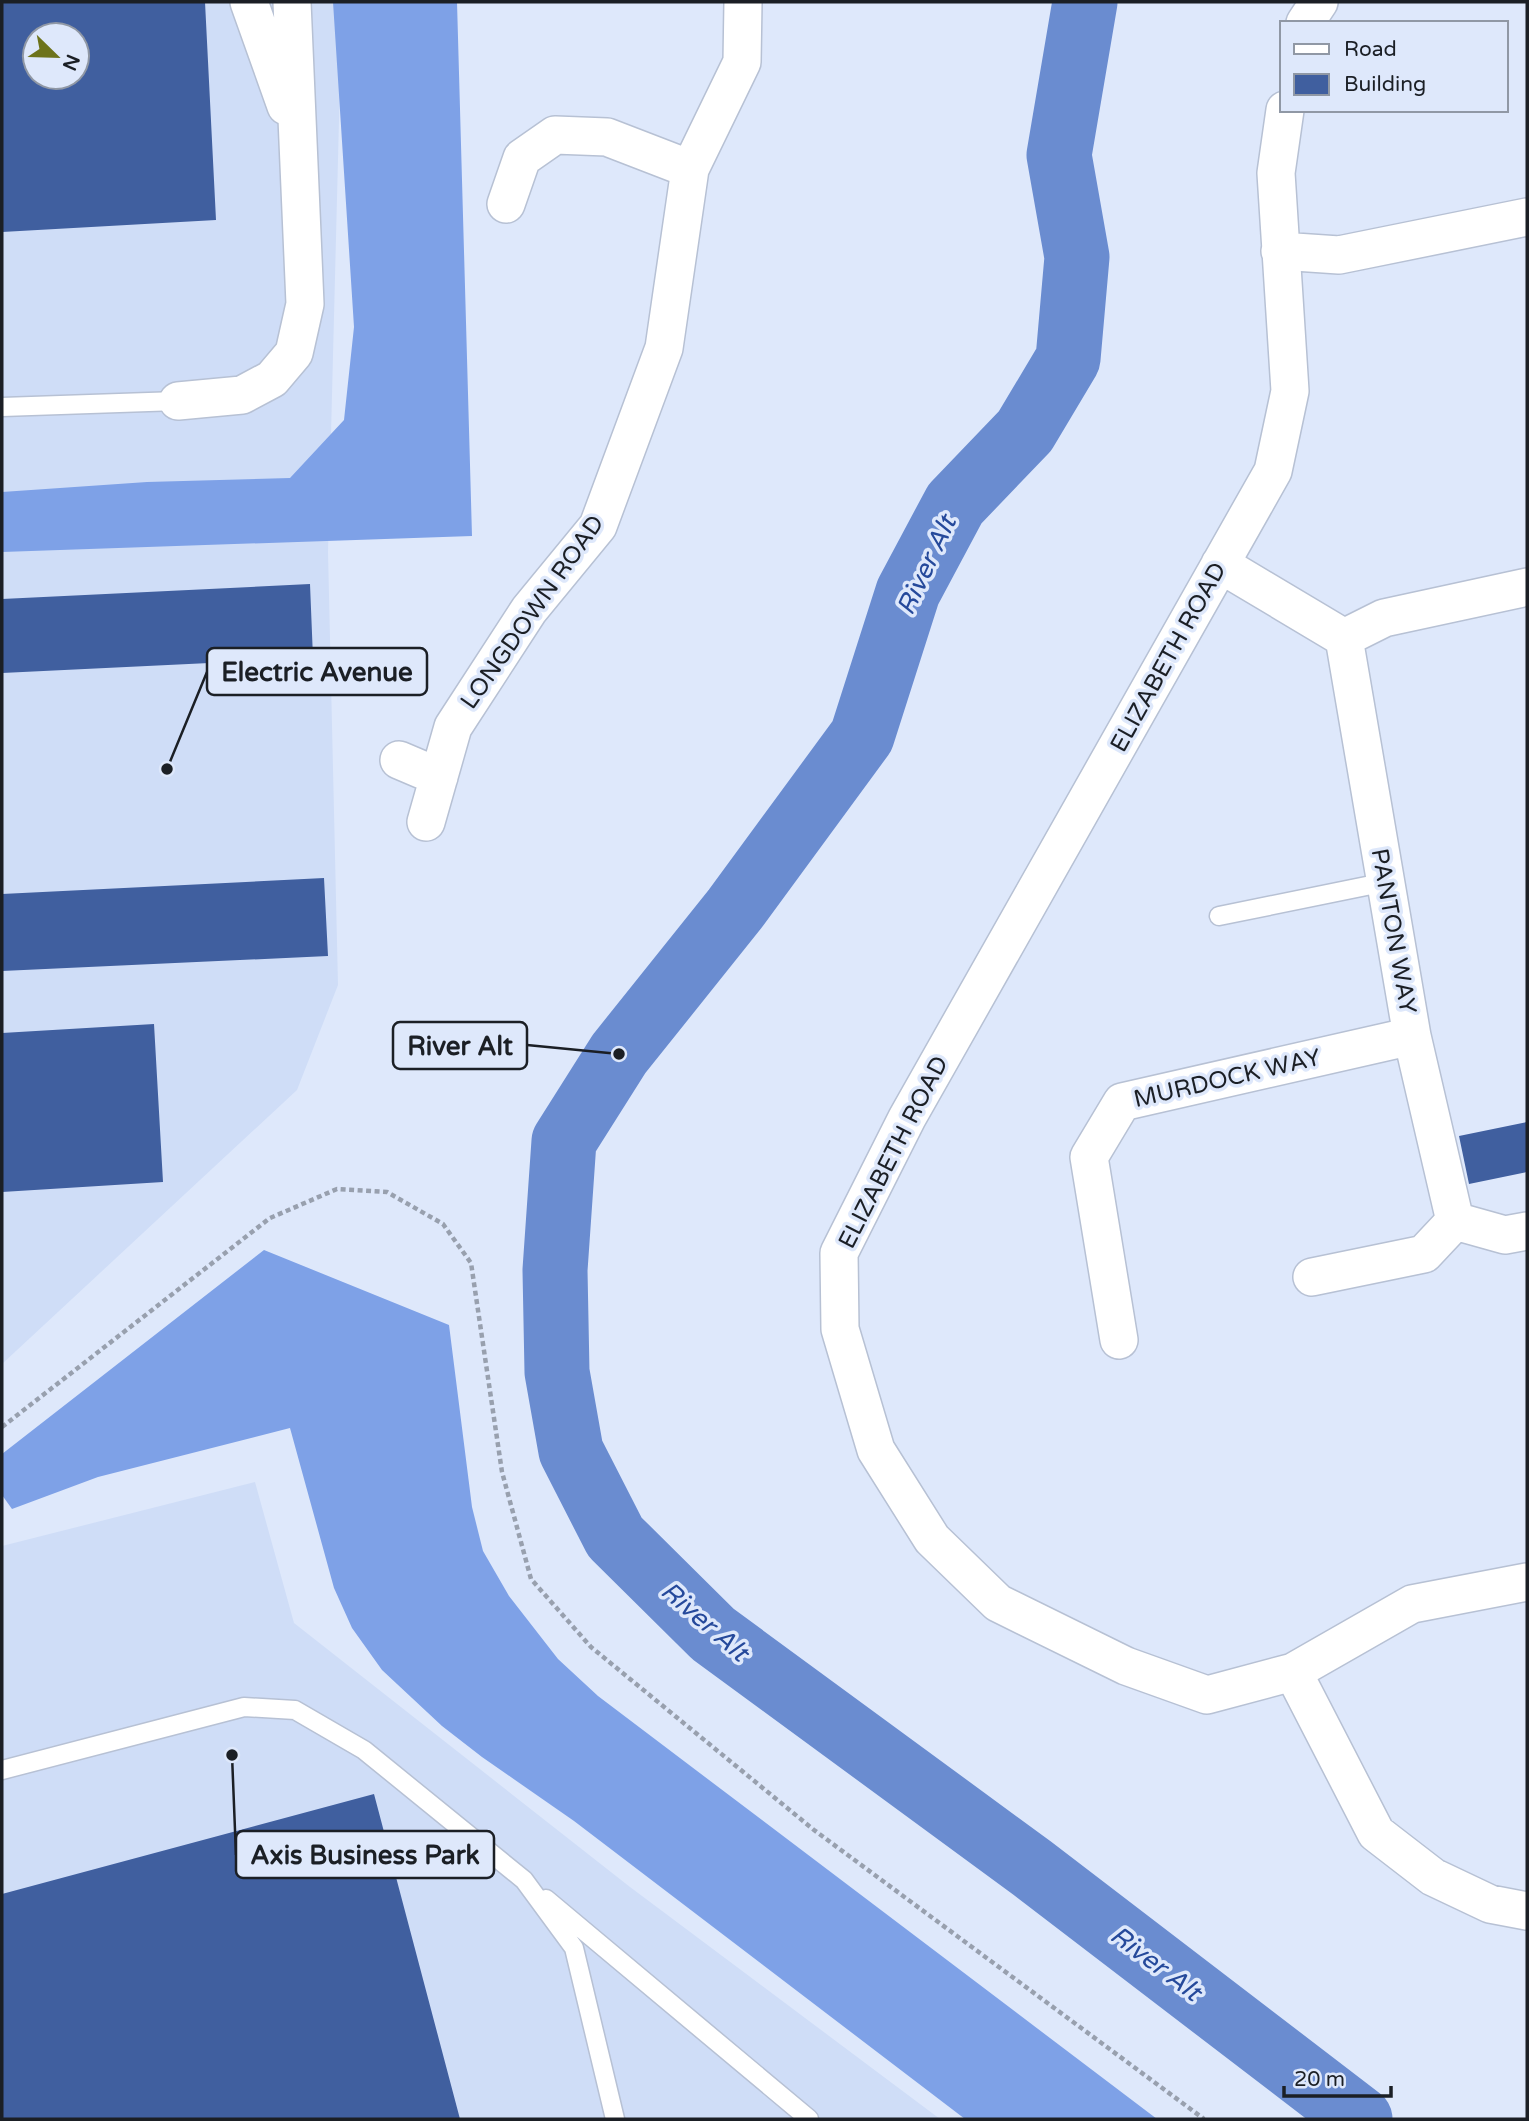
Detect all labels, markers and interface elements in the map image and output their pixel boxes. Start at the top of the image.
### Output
north arrow [21,21,91,91]
legend [1280,21,1508,112]
text: Road [1344,37,1397,62]
text: N [58,51,84,74]
text: Building [1344,72,1426,97]
water label: River Alt [890,508,964,620]
street label: LONGDOWN ROAD [455,510,610,715]
street label: ELIZABETH ROAD [1104,557,1233,757]
callout: Electric Avenue [207,648,427,695]
text: Electric Avenue [221,657,413,688]
street label: PANTON WAY [1365,846,1422,1016]
callout: River Alt [393,1022,527,1069]
text: River Alt [407,1031,513,1062]
street label: MURDOCK WAY [1131,1043,1323,1114]
street label: ELIZABETH ROAD [832,1051,955,1253]
water label: River Alt [655,1575,757,1670]
callout: Axis Business Park [236,1831,494,1878]
text: Axis Business Park [250,1840,480,1871]
water label: River Alt [1104,1919,1210,2009]
scale bar [1284,2054,1391,2098]
text: 20 m [1294,2067,1345,2092]

